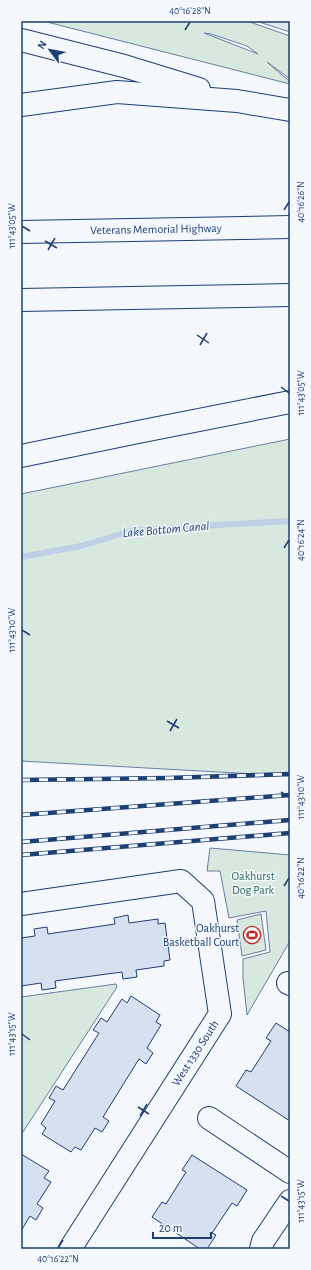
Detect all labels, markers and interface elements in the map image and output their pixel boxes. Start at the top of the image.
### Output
text: 40°16'28"N [169,6,211,16]
north arrow [30,30,70,70]
text: N [35,39,49,51]
text: 40°16'26"N [296,181,306,223]
text: 111°43'05"W [7,203,17,249]
street label: Veterans Memorial Highway [90,222,222,237]
text: 111°43'05"W [296,370,306,416]
text: 40°16'24"N [296,519,306,561]
water label: Lake Bottom Canal [122,520,210,540]
text: 111°43'10"W [7,608,17,652]
text: 111°43'10"W [296,775,306,819]
text: 40°16'22"N [296,857,306,899]
park label: Oakhurst Dog Park [231,870,275,896]
place label: Oakhurst Basketball Court [163,922,239,948]
sports icon: Oakhurst Basketball Court [242,925,262,945]
text: 111°43'15"W [7,1012,17,1056]
street label: West 1330 South [169,1018,221,1088]
text: 111°43'15"W [296,1179,306,1223]
scale bar [153,1214,211,1240]
text: 20 m [159,1222,182,1234]
text: 40°16'22"N [37,1254,79,1264]

